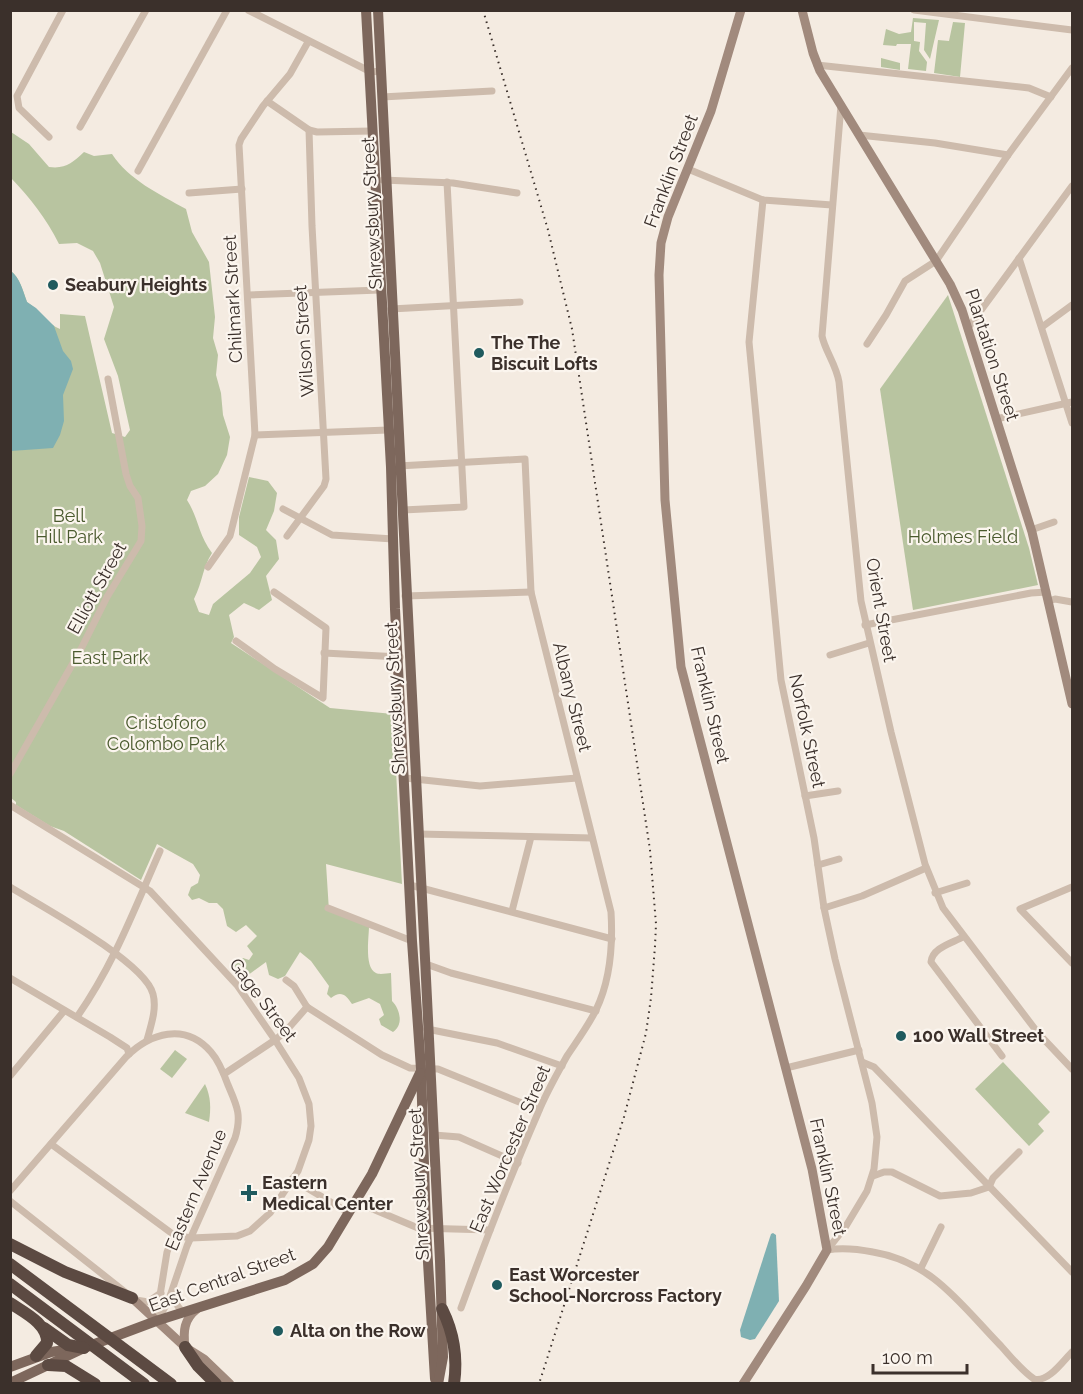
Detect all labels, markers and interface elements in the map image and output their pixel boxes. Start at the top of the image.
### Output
street label: Franklin Street [639,111,702,231]
street label: Shrewsbury Street [357,136,386,290]
street label: Chilmark Street [219,234,246,364]
place label: Seabury Heights [65,274,207,295]
marker: Seabury Heights [46,278,60,292]
street label: Wilson Street [289,284,318,398]
street label: Plantation Street [961,286,1024,424]
place label: The The Biscuit Lofts [491,332,598,374]
marker: The The Biscuit Lofts [472,346,486,360]
park label: Bell Hill Park [35,505,103,547]
park label: Holmes Field [908,526,1018,547]
street label: Elliott Street [63,538,130,637]
street label: Orient Street [862,556,901,664]
street label: Shrewsbury Street [380,621,409,775]
street label: Albany Street [549,640,596,754]
street label: Franklin Street [687,644,734,766]
park label: East Park [72,647,149,668]
street label: Norfolk Street [785,672,830,790]
park label: Cristoforo Colombo Park [107,712,226,754]
street label: Gage Street [225,954,302,1046]
place label: 100 Wall Street [913,1025,1044,1046]
marker: 100 Wall Street [894,1029,908,1043]
street label: East Worcester Street [465,1062,554,1236]
street label: Shrewsbury Street [404,1107,433,1261]
street label: Franklin Street [806,1116,851,1238]
street label: Eastern Avenue [161,1126,231,1254]
place label: Eastern Medical Center [262,1172,393,1214]
marker: Eastern Medical Center [240,1184,258,1202]
street label: East Central Street [146,1243,298,1316]
place label: East Worcester School-Norcross Factory [509,1264,722,1306]
marker: East Worcester School-Norcross Factory [490,1278,504,1292]
place label: Alta on the Row [290,1320,426,1341]
marker: Alta on the Row [271,1324,285,1338]
scale bar [873,1337,968,1375]
text: 100 m [882,1347,933,1368]

